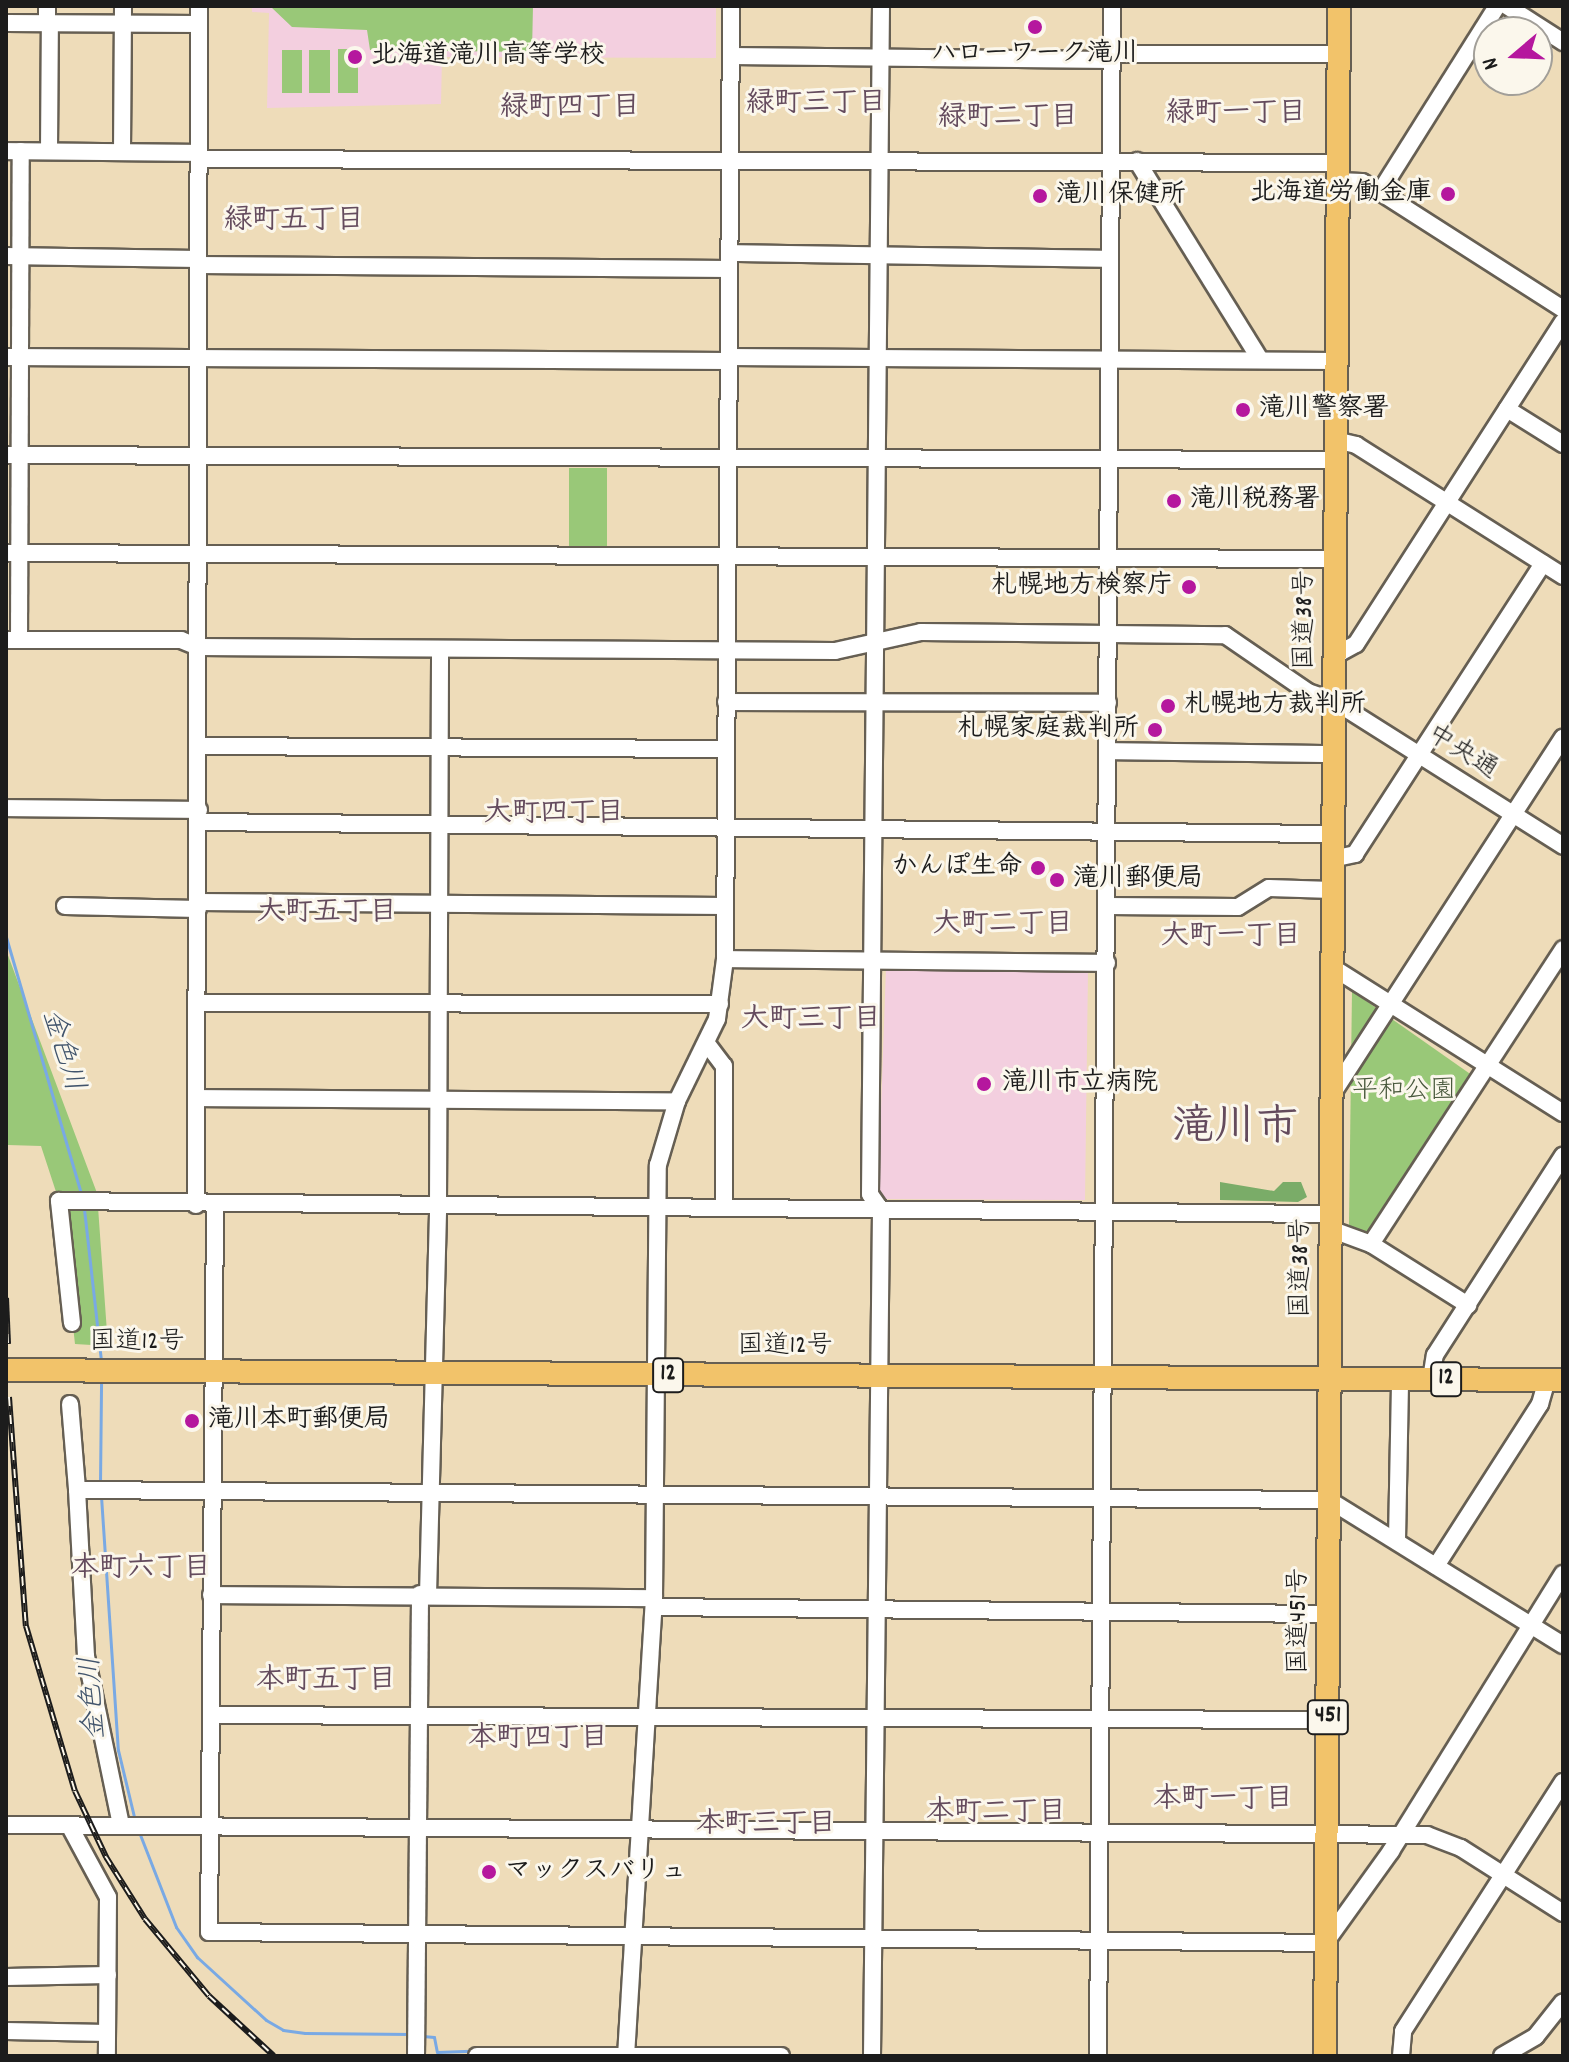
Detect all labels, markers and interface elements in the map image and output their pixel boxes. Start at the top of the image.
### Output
north arrow [1473,16,1553,96]
marker: ハローワーク滝川 [1026,18,1044,36]
place label: ハローワーク滝川 [931,39,1139,71]
place label: 北海道滝川高等学校 [371,41,605,73]
marker: 北海道滝川高等学校 [346,48,364,66]
text: N [1475,53,1508,74]
district label: 緑町三丁目 [746,88,886,122]
district label: 緑町四丁目 [500,92,640,126]
district label: 緑町一丁目 [1166,98,1306,132]
district label: 緑町二丁目 [938,102,1078,136]
place label: 北海道労働金庫 [1250,178,1432,210]
place label: 滝川保健所 [1056,180,1186,212]
marker: 北海道労働金庫 [1439,185,1457,203]
marker: 滝川保健所 [1031,187,1049,205]
district label: 緑町五丁目 [224,205,364,239]
place label: 滝川警察署 [1259,394,1389,426]
marker: 滝川警察署 [1234,401,1252,419]
place label: 滝川税務署 [1190,485,1320,517]
marker: 滝川税務署 [1165,492,1183,510]
street label: 国道38号 [1290,570,1322,670]
place label: 札幌地方検察庁 [991,571,1173,603]
marker: 札幌地方検察庁 [1180,578,1198,596]
place label: 札幌地方裁判所 [1184,690,1366,722]
marker: 札幌地方裁判所 [1159,697,1177,715]
place label: 札幌家庭裁判所 [957,714,1139,746]
street label: 中央通 [1421,719,1503,787]
marker: 札幌家庭裁判所 [1146,721,1164,739]
district label: 大町四丁目 [484,798,624,832]
place label: かんぽ生命 [892,852,1022,884]
marker: かんぽ生命 [1029,859,1047,877]
place label: 滝川郵便局 [1073,864,1203,896]
marker: 滝川郵便局 [1048,871,1066,889]
district label: 大町五丁目 [257,897,397,931]
district label: 大町二丁目 [933,909,1073,943]
district label: 大町一丁目 [1161,921,1301,955]
district label: 大町三丁目 [741,1004,881,1038]
water label: 金色川 [33,1006,89,1096]
place label: 滝川市立病院 [1002,1068,1158,1100]
marker: 滝川市立病院 [973,1073,995,1095]
park label: 平和公園 [1352,1076,1456,1108]
district label: 滝川市 [1172,1105,1298,1155]
street label: 国道38号 [1286,1218,1318,1318]
street label: 国道12号 [89,1327,185,1359]
street label: 国道12号 [737,1331,833,1363]
road number: 12 [652,1355,684,1395]
road number: 12 [1430,1359,1462,1399]
place label: 滝川本町郵便局 [208,1405,390,1437]
marker: 滝川本町郵便局 [183,1412,201,1430]
district label: 本町六丁目 [71,1553,211,1587]
street label: 国道451号 [1284,1568,1316,1674]
water label: 金色川 [75,1655,115,1741]
district label: 本町五丁目 [256,1665,396,1699]
road number: 451 [1306,1697,1350,1737]
district label: 本町四丁目 [468,1723,608,1757]
district label: 本町一丁目 [1153,1784,1293,1818]
district label: 本町二丁目 [926,1797,1066,1831]
district label: 本町三丁目 [696,1809,836,1843]
place label: マックスバリュ [505,1856,687,1888]
marker: マックスバリュ [480,1863,498,1881]

